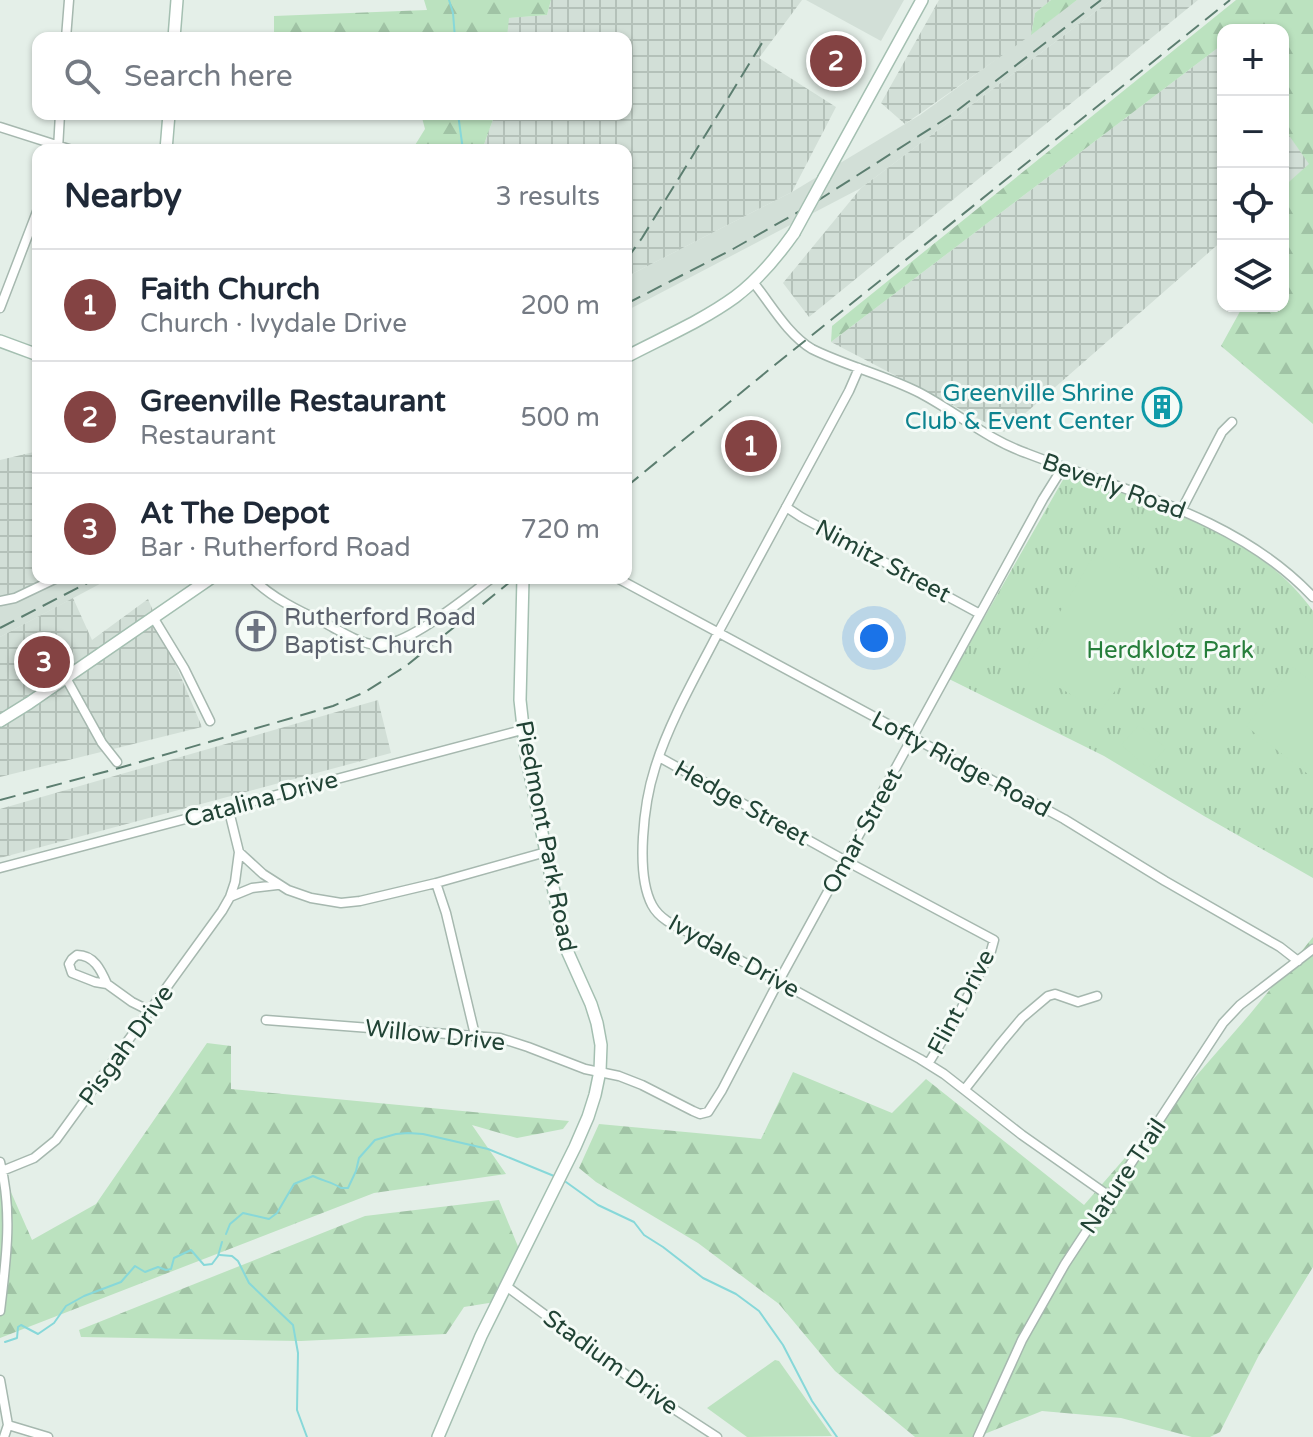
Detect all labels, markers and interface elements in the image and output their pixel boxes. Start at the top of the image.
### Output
map controls [1217,24,1289,312]
button: + [1217,24,1289,96]
pin: 2 [810,31,862,91]
search box [32,32,632,120]
icon: search [60,54,104,98]
text: Search here [124,58,293,95]
button: − [1217,96,1289,168]
button: locate [1217,168,1289,240]
text: Nearby [64,176,182,217]
text: 3 results [495,181,600,212]
button: layers [1217,240,1289,312]
text: Faith Church [140,271,320,308]
text: 1 [82,290,98,321]
text: 200 m [520,290,600,321]
text: Church · Ivydale Drive [140,308,407,339]
place label: Greenville Shrine Club & Event Center [905,379,1135,436]
text: Greenville Restaurant [140,383,446,420]
building icon: Greenville Shrine Club & Event Center [1141,386,1183,428]
text: 2 [82,402,98,433]
text: 500 m [520,402,600,433]
pin: 1 [725,416,777,476]
text: Restaurant [140,420,276,451]
street label: Beverly Road [1038,447,1190,526]
text: At The Depot [140,495,330,532]
text: 3 [82,514,98,545]
text: 720 m [520,514,600,545]
street label: Nimitz Street [810,514,955,609]
text: Bar · Rutherford Road [140,532,411,563]
place label: Rutherford Road Baptist Church [284,603,476,660]
church icon: Rutherford Road Baptist Church [235,610,277,652]
your location [854,618,894,658]
pin: 3 [18,632,70,692]
park label: Herdklotz Park [1086,636,1254,665]
street label: Lofty Ridge Road [866,705,1055,824]
street label: Piedmont Park Road [509,718,582,954]
street label: Hedge Street [669,754,814,852]
street label: Omar Street [816,764,909,899]
street label: Catalina Drive [181,765,341,834]
street label: Ivydale Drive [663,908,804,1004]
street label: Flint Drive [922,945,1001,1060]
street label: Pisgah Drive [73,979,180,1111]
street label: Willow Drive [363,1014,506,1057]
street label: Nature Trail [1074,1113,1173,1239]
street label: Stadium Drive [537,1304,684,1421]

